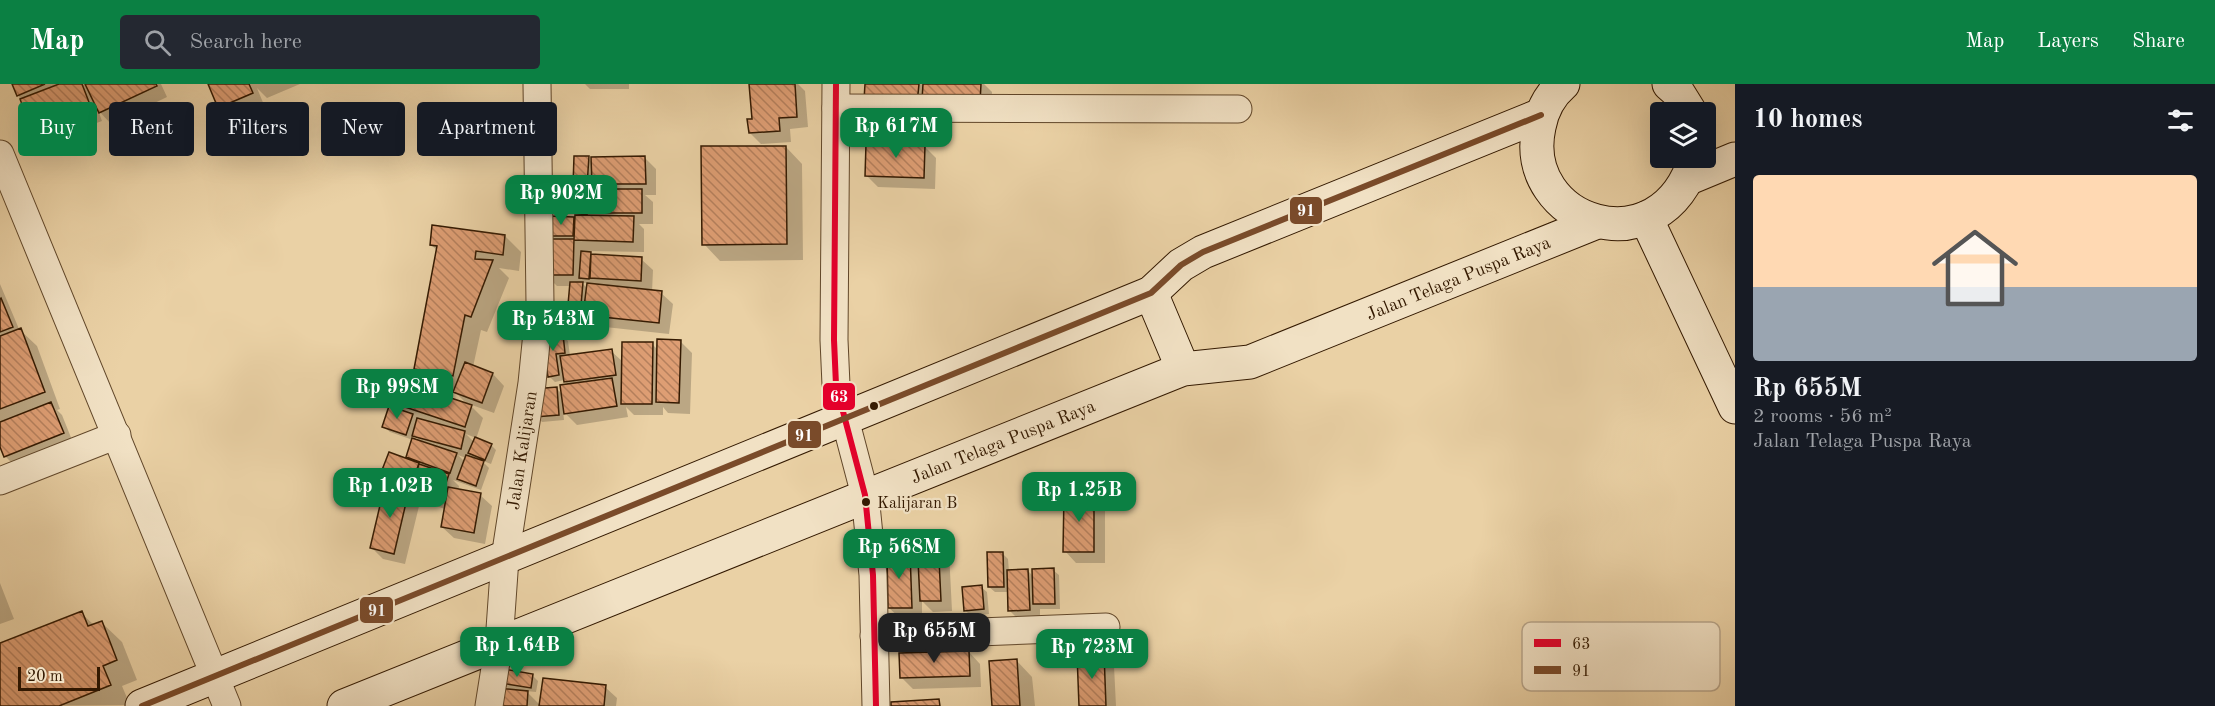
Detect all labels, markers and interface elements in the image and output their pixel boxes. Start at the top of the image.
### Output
search box [120,15,540,69]
icon: search [141,26,174,59]
text: Map [30,28,84,56]
text: Search here [189,31,302,53]
text: Map [1965,31,2004,52]
text: Layers [2037,31,2099,52]
text: Share [2132,31,2185,52]
chip: Buy [18,102,97,156]
chip: Rent [109,102,194,156]
chip: Filters [206,102,309,156]
chip: New [321,102,405,156]
chip: Apartment [417,102,557,156]
map controls [1650,102,1716,168]
button: layers [1650,102,1716,168]
icon: filters [2164,104,2197,137]
text: 10 homes [1753,107,1862,133]
pin: Rp 617M [841,108,951,159]
text: Rp 617M [854,117,938,137]
pin: Rp 902M [506,175,616,226]
text: Rp 902M [519,184,603,204]
line badge: 91 [1289,196,1323,225]
text: 91 [1297,204,1315,220]
icon: home [1921,214,2029,322]
street label: Jalan Telaga Puspa Raya [1364,234,1553,324]
pin: Rp 543M [498,301,608,352]
text: Rp 543M [511,310,595,330]
pin: Rp 998M [342,369,452,420]
text: Rp 655M [1753,376,1862,402]
text: Rp 998M [355,378,439,398]
line badge: 63 [822,382,856,411]
street label: Jalan Kalijaran [505,389,541,511]
text: 63 [830,390,848,406]
street label: Jalan Telaga Puspa Raya [908,397,1098,487]
unlabelled marker [868,400,880,412]
text: 2 rooms · 56 m² [1753,407,1892,427]
line badge: 91 [787,420,822,449]
text: 91 [795,429,813,445]
text: Jalan Telaga Puspa Raya [1753,432,1972,452]
pin: Rp 1.02B [328,468,452,519]
pin: Rp 1.25B [1017,472,1141,523]
text: Rp 1.02B [347,477,433,497]
text: Rp 1.25B [1036,481,1122,501]
marker: Kalijaran B [860,496,872,508]
place label: Kalijaran B [877,496,957,512]
pin: Rp 568M [844,529,954,580]
text: Rp 568M [857,538,941,558]
line badge: 91 [359,596,394,624]
text: 91 [368,604,386,620]
pin: Rp 655M [879,613,989,664]
text: Rp 655M [892,622,976,642]
legend [1522,622,1720,691]
pin: Rp 1.64B [455,627,579,678]
pin: Rp 723M [1037,629,1147,680]
text: Rp 1.64B [474,636,560,656]
text: 63 [1572,637,1591,653]
text: Rp 723M [1050,638,1134,658]
scale bar [18,664,100,692]
text: 91 [1572,664,1591,680]
text: 20 m [27,669,63,685]

